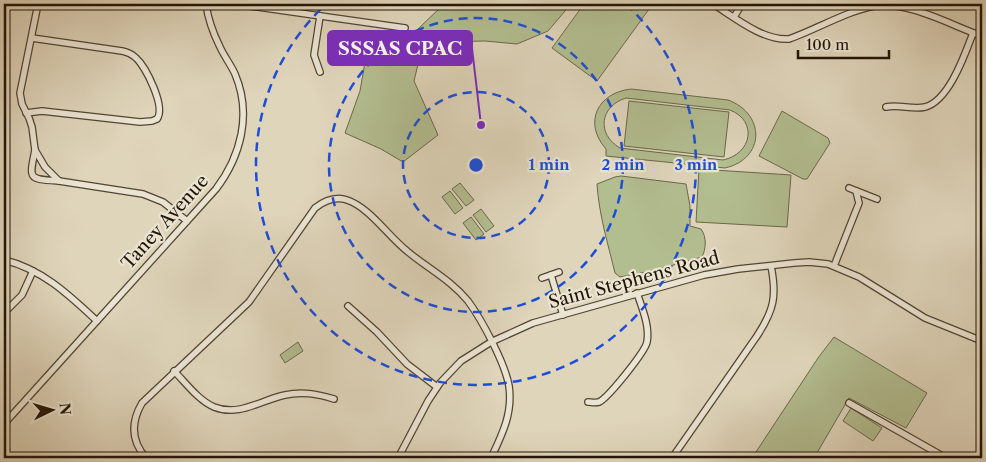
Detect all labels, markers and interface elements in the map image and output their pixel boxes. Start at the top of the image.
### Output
scale bar [798,28,890,60]
callout: SSSAS CPAC [328,31,472,65]
text: 100 m [806,35,849,54]
text: SSSAS CPAC [338,37,462,60]
text: 1 min [528,155,570,174]
text: 2 min [601,155,645,174]
text: 3 min [675,155,718,174]
centre of rings [467,156,485,174]
street label: Taney Avenue [117,170,213,274]
street label: Saint Stephens Road [546,247,722,313]
north arrow [28,384,78,434]
text: N [55,402,74,416]

